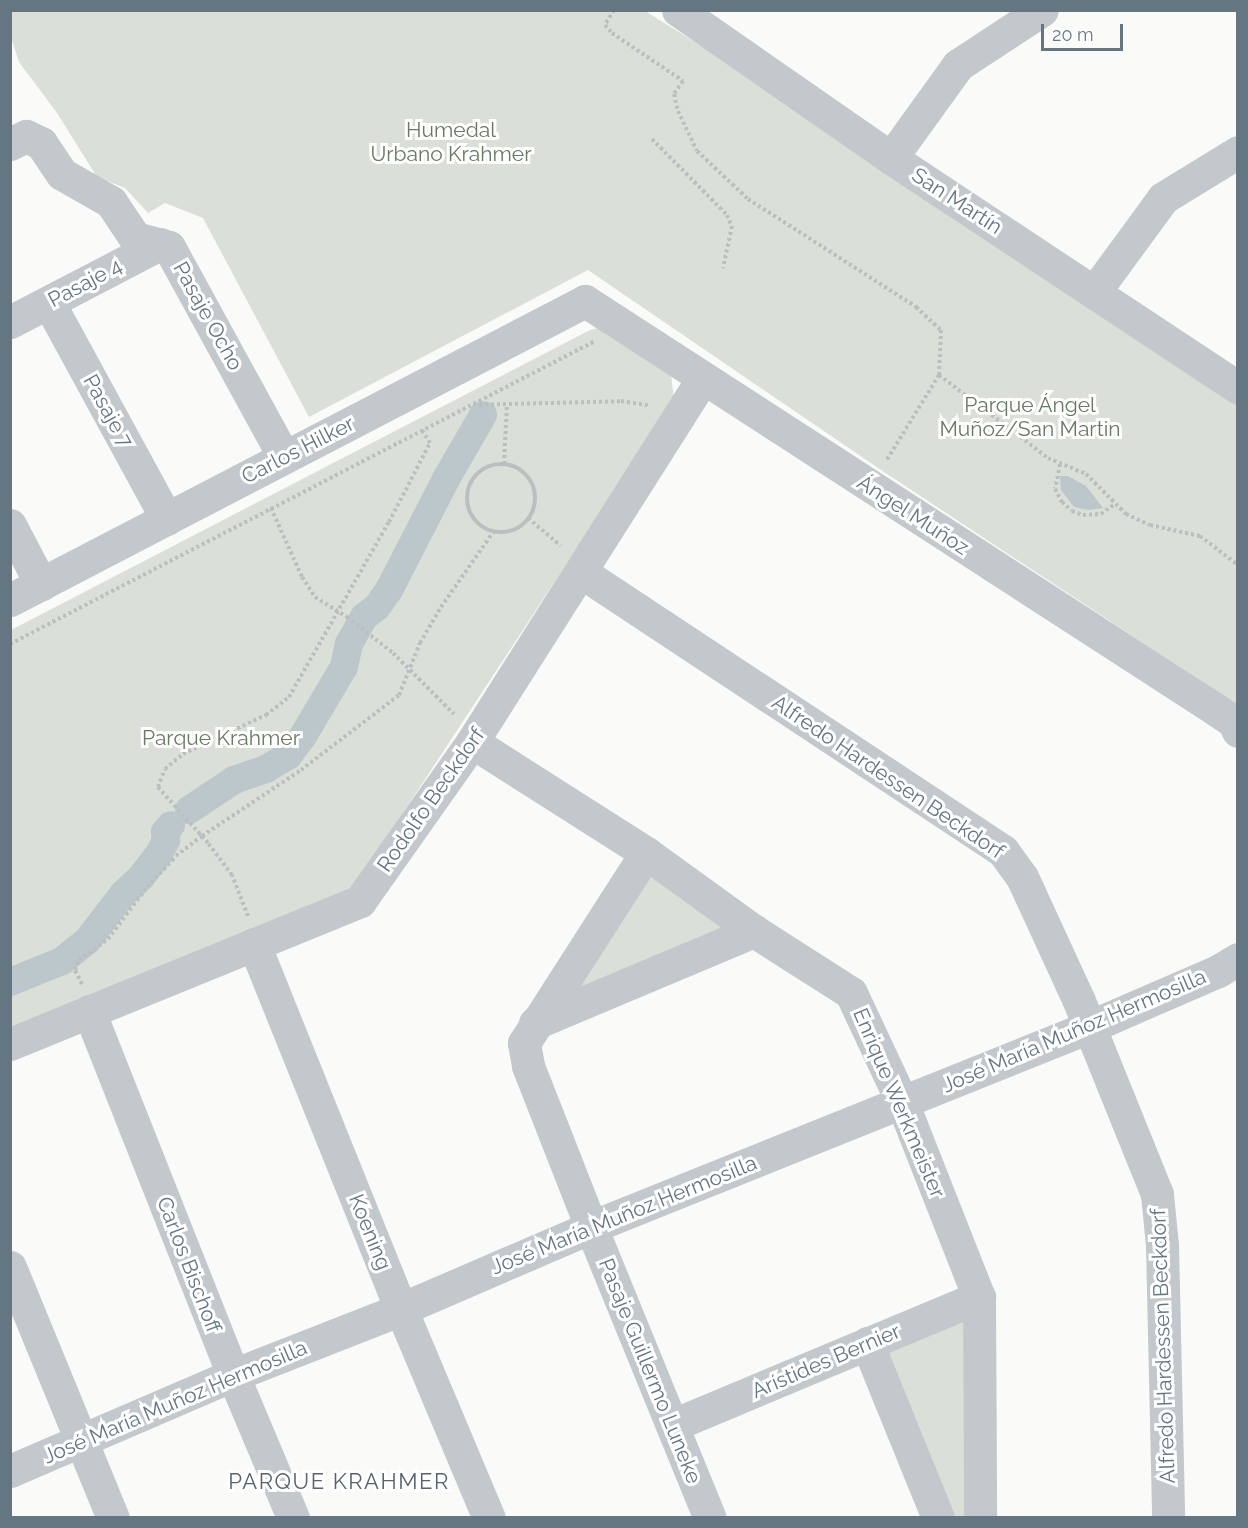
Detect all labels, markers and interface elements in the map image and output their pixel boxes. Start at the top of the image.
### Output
scale bar [1044,12,1126,50]
text: 20 m [1052,24,1094,45]
park label: Humedal Urbano Krahmer [370,117,532,167]
street label: San Martín [907,162,1007,240]
street label: Pasaje 4 [44,253,126,313]
street label: Pasaje Ocho [168,257,248,375]
street label: Pasaje 7 [78,370,138,452]
park label: Parque Ángel Muñoz/San Martin [939,392,1121,442]
street label: Carlos Hilker [237,411,359,489]
street label: Ángel Muñoz [852,469,974,561]
street label: Alfredo Hardessen Beckdorf [767,690,1009,864]
street label: Rodolfo Beckdorf [372,723,490,877]
park label: Parque Krahmer [142,725,300,751]
street label: José María Muñoz Hermosilla [938,964,1210,1098]
street label: Enrique Werkmeister [847,1004,951,1202]
street label: José María Muñoz Hermosilla [488,1150,760,1280]
street label: Koening [343,1190,397,1274]
street label: Carlos Bischoff [151,1193,227,1337]
street label: Alfredo Hardessen Beckdorf [1146,1208,1180,1484]
street label: Pasaje Guillermo Luneke [593,1255,707,1487]
street label: Arístides Bernier [748,1318,904,1404]
street label: José María Muñoz Hermosilla [39,1335,311,1469]
district label: PARQUE KRAHMER [228,1469,450,1495]

